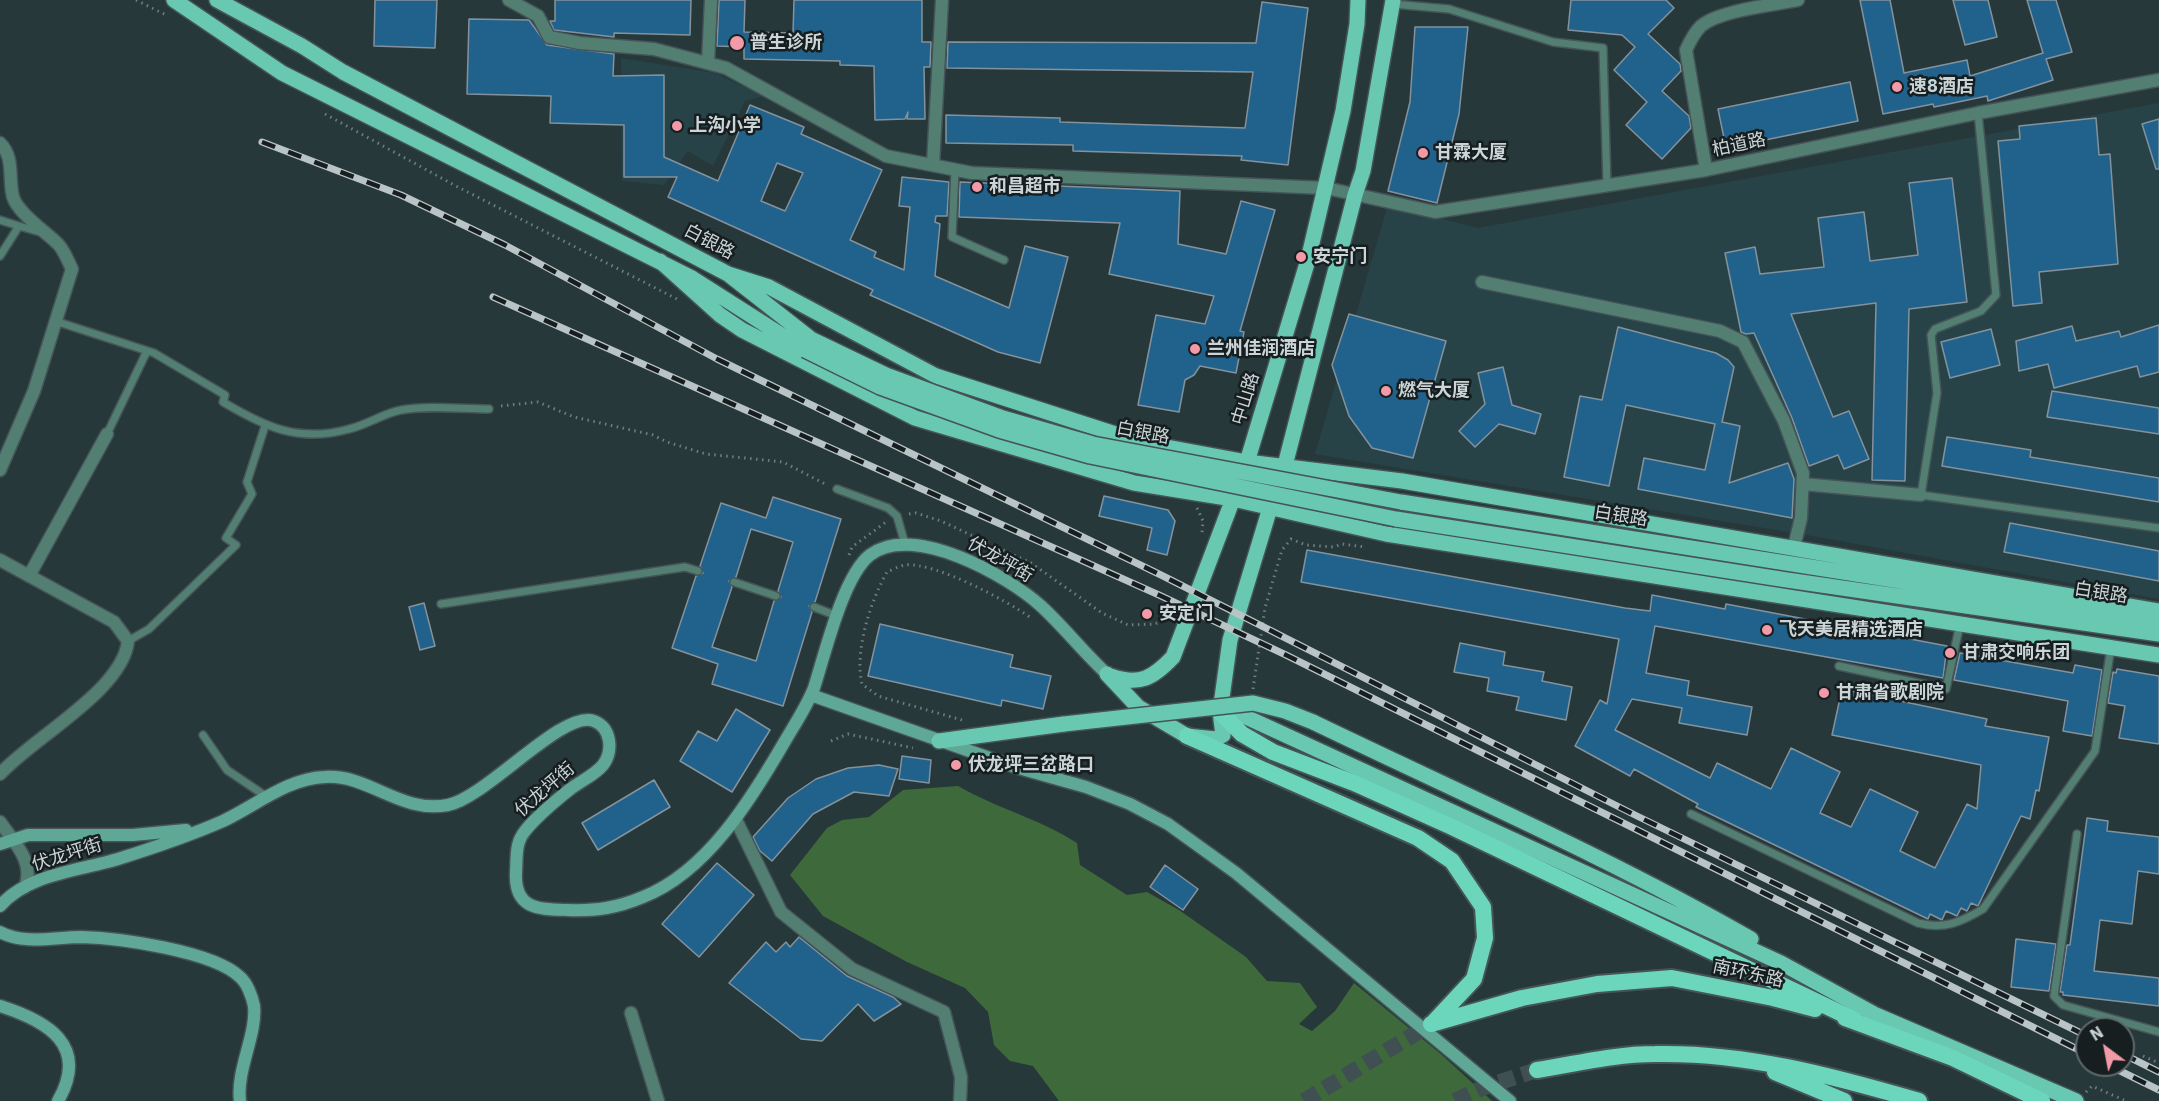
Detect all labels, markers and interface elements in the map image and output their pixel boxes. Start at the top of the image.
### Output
place label: 普生诊所 [750,32,822,54]
marker: 普生诊所 [728,34,746,52]
place label: 速8酒店 [1909,76,1974,98]
marker: 速8酒店 [1890,80,1904,94]
place label: 上沟小学 [689,115,761,137]
marker: 上沟小学 [670,119,684,133]
street label: 柏道路 [1710,129,1768,161]
place label: 甘霖大厦 [1435,142,1507,164]
marker: 甘霖大厦 [1416,146,1430,160]
place label: 和昌超市 [989,176,1061,198]
marker: 和昌超市 [970,180,984,194]
street label: 白银路 [680,220,738,264]
place label: 安宁门 [1313,246,1367,268]
marker: 安宁门 [1294,250,1308,264]
place label: 兰州佳润酒店 [1207,338,1315,360]
marker: 兰州佳润酒店 [1188,342,1202,356]
street label: 中山路 [1228,370,1264,428]
place label: 燃气大厦 [1398,380,1470,402]
marker: 燃气大厦 [1379,384,1393,398]
street label: 白银路 [1114,417,1172,449]
street label: 白银路 [1593,501,1649,531]
street label: 伏龙坪街 [963,533,1037,587]
street label: 白银路 [2073,578,2129,608]
place label: 安定门 [1159,603,1213,625]
marker: 安定门 [1140,607,1154,621]
place label: 飞天美居精选酒店 [1779,619,1923,641]
marker: 飞天美居精选酒店 [1760,623,1774,637]
place label: 甘肃交响乐团 [1962,642,2070,664]
marker: 甘肃交响乐团 [1943,646,1957,660]
place label: 甘肃省歌剧院 [1836,682,1944,704]
marker: 甘肃省歌剧院 [1817,686,1831,700]
place label: 伏龙坪三岔路口 [968,754,1094,776]
street label: 伏龙坪街 [511,758,579,822]
marker: 伏龙坪三岔路口 [949,758,963,772]
street label: 伏龙坪街 [29,834,105,876]
street label: 南环东路 [1711,956,1785,992]
north arrow [2075,1017,2135,1077]
text: N [2086,1022,2107,1045]

